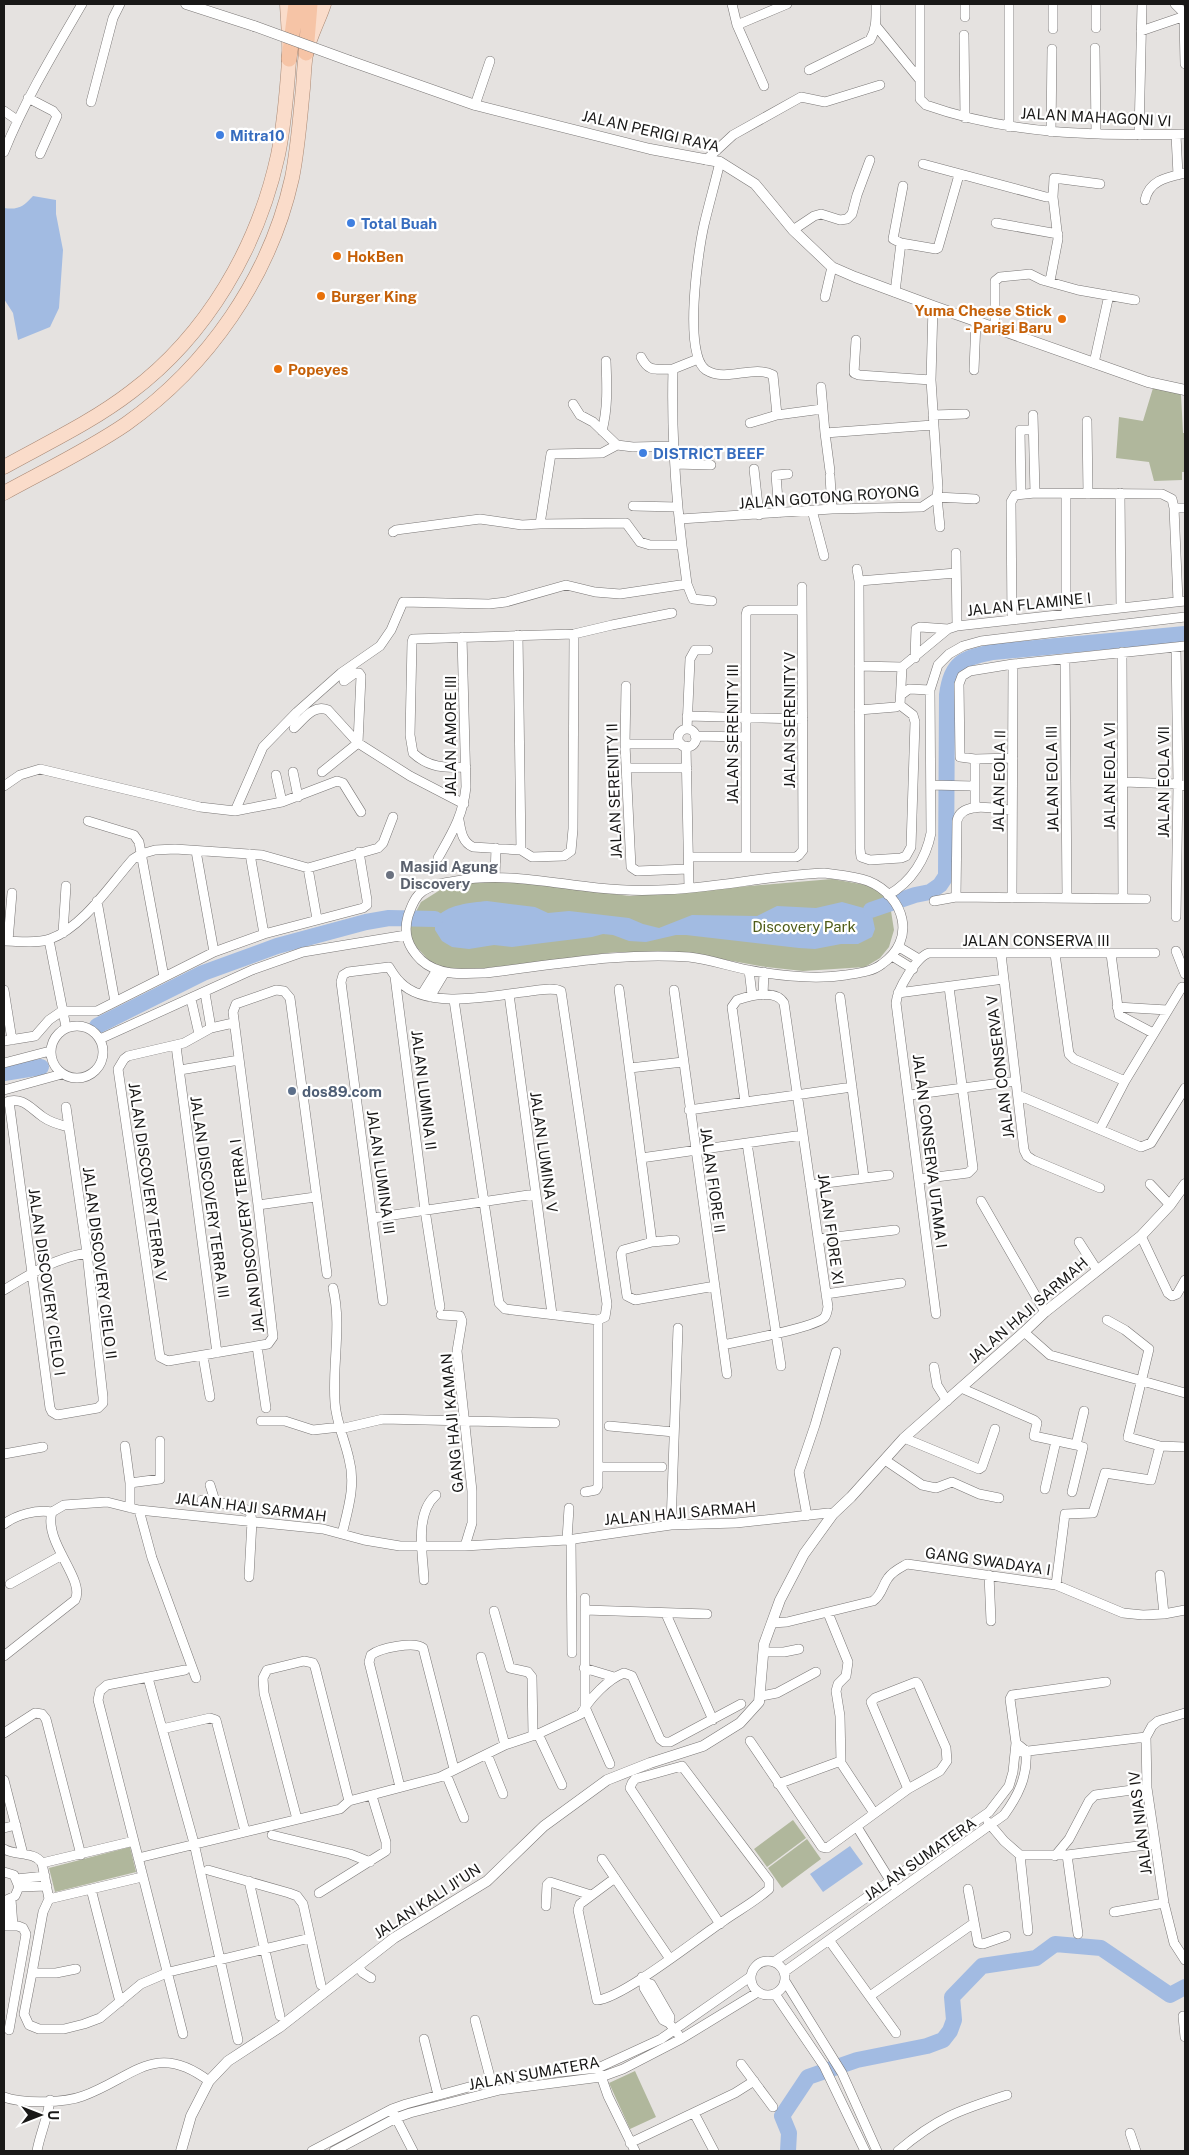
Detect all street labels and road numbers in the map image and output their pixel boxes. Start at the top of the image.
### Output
street label: JALAN MAHAGONI VI [1020,105,1172,129]
street label: JALAN PERIGI RAYA [580,107,722,155]
street label: JALAN GOTONG ROYONG [738,482,920,512]
street label: JALAN FLAMINE I [966,589,1092,619]
street label: JALAN SERENITY V [781,652,798,788]
street label: JALAN SERENITY III [724,664,741,804]
street label: JALAN AMORE III [442,675,459,797]
street label: JALAN EOLA VI [1101,722,1118,830]
street label: JALAN SERENITY II [603,723,625,859]
street label: JALAN EOLA III [1043,726,1061,832]
street label: JALAN EOLA VII [1155,726,1172,838]
street label: JALAN EOLA II [990,730,1008,832]
street label: JALAN CONSERVA III [962,932,1110,949]
street label: JALAN CONSERVA V [983,994,1017,1140]
street label: JALAN LUMINA II [408,1029,440,1151]
street label: JALAN CONSERVA UTAMA I [910,1053,950,1249]
street label: JALAN DISCOVERY TERRA V [126,1081,170,1283]
street label: JALAN LUMINA V [527,1090,561,1214]
street label: JALAN DISCOVERY TERRA III [187,1095,233,1299]
street label: JALAN LUMINA III [364,1109,398,1235]
street label: JALAN FIORE II [697,1126,729,1234]
street label: JALAN DISCOVERY TERRA I [227,1138,267,1334]
street label: JALAN DISCOVERY CIELO II [80,1166,120,1360]
street label: JALAN FIORE XI [815,1172,847,1286]
street label: JALAN DISCOVERY CIELO I [25,1187,69,1377]
street label: JALAN HAJI SARMAH [965,1254,1091,1366]
street label: GANG HAJI KAMAN [437,1353,467,1493]
street label: JALAN HAJI SARMAH [174,1489,328,1525]
street label: JALAN HAJI SARMAH [603,1498,757,1528]
street label: GANG SWADAYA I [924,1544,1052,1578]
street label: JALAN NIAS IV [1125,1770,1155,1876]
street label: JALAN SUMATERA [861,1814,980,1904]
street label: JALAN KALI JI'UN [371,1860,483,1942]
street label: JALAN SUMATERA [467,2053,601,2093]

